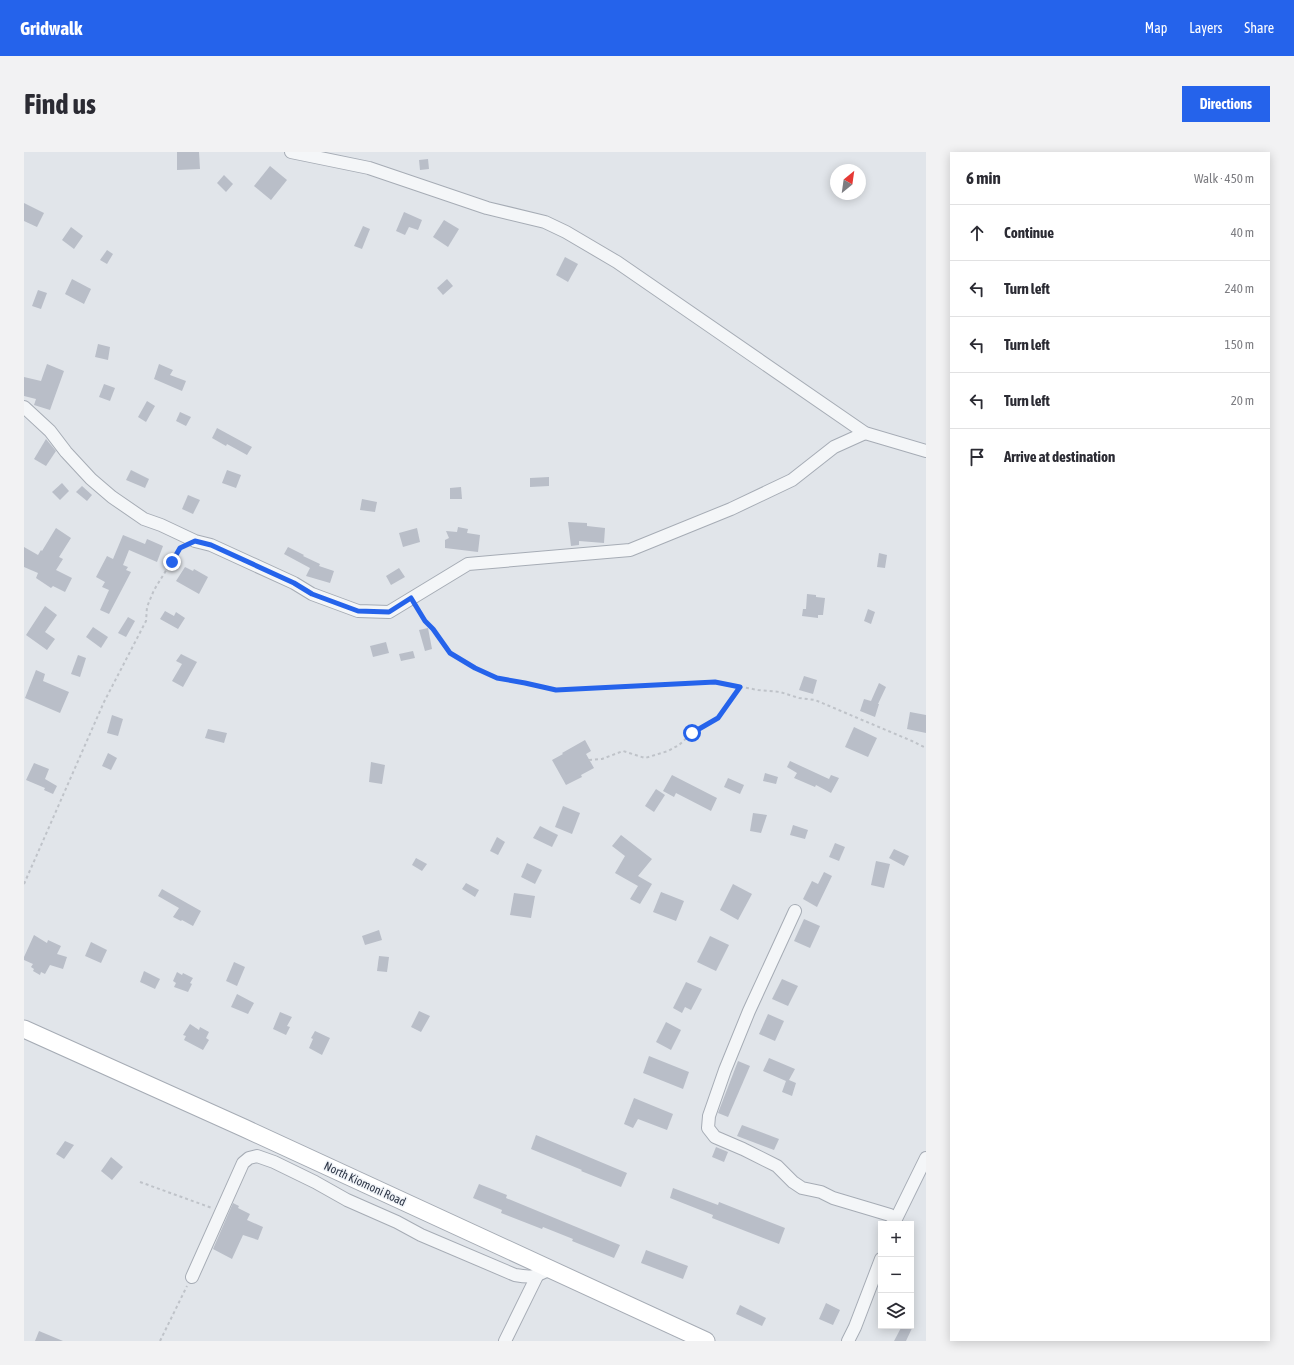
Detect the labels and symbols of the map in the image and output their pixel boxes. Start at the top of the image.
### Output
north arrow [830,164,866,200]
route end [163,553,181,571]
route start [683,724,701,742]
street label: North Kiomoni Road [322,1159,408,1209]

